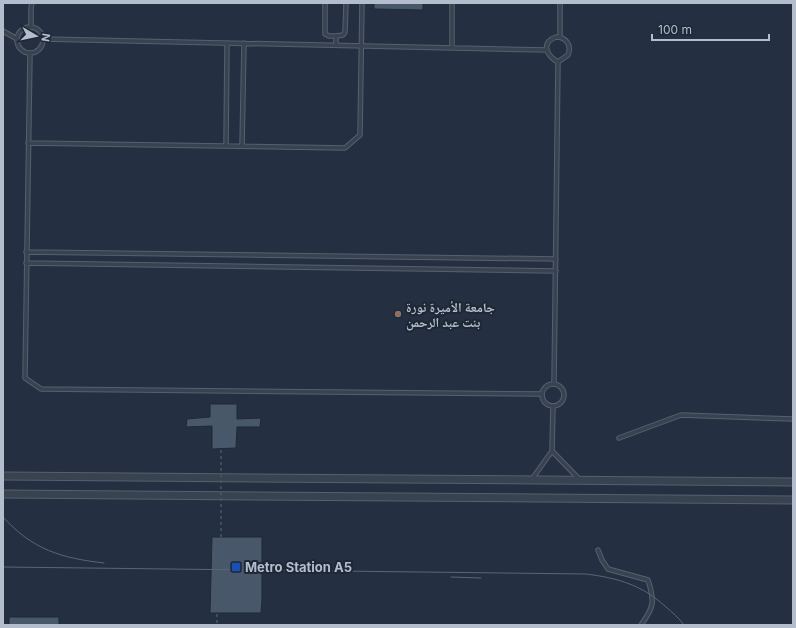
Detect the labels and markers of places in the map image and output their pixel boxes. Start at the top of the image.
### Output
place label: جامعة الأميرة نورة بنت عبد الرحمن [406,299,495,331]
marker: جامعة الأميرة نورة بنت عبد الرحمن [393,309,403,319]
place label: Metro Station A5 [245,559,352,575]
marker: Metro Station A5 [230,561,242,573]

